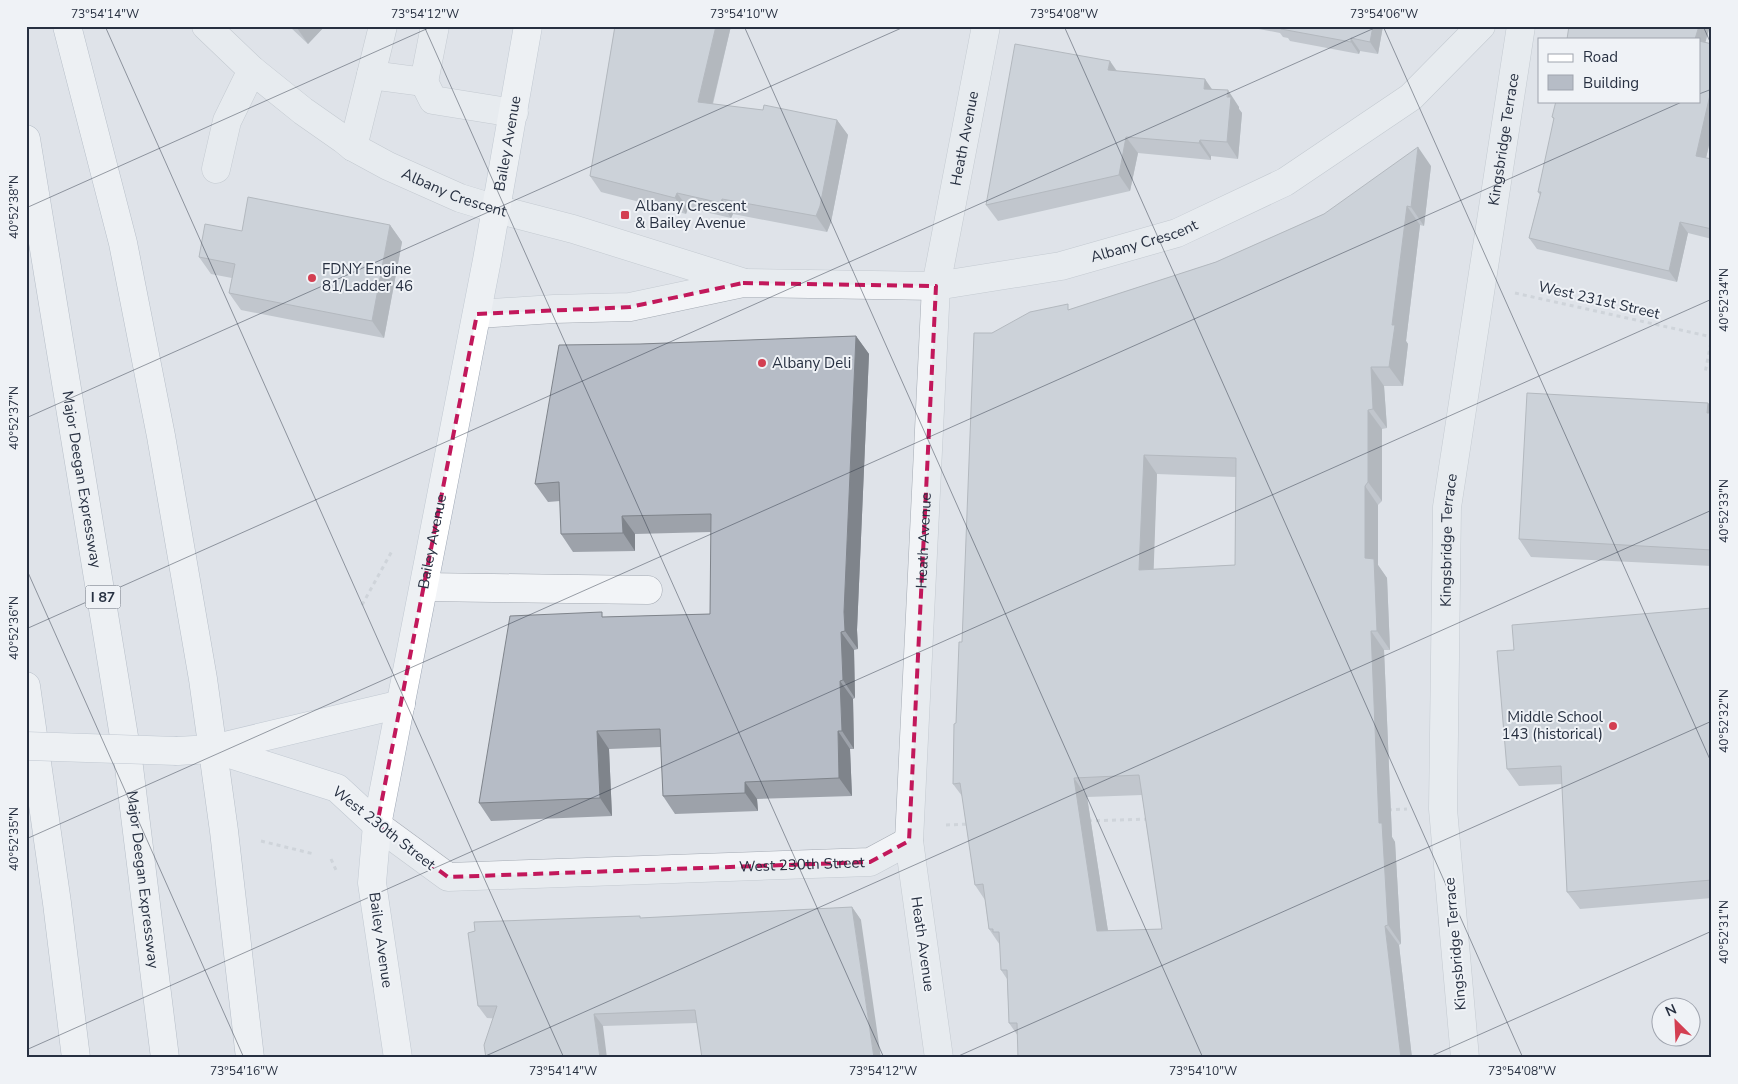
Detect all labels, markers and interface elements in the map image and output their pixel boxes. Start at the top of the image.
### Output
text: 73°54'14"W [71,6,139,22]
text: 73°54'12"W [391,6,459,22]
text: 73°54'10"W [710,6,778,22]
text: 73°54'08"W [1030,6,1098,22]
text: 73°54'06"W [1350,6,1418,22]
legend [1538,38,1700,102]
text: Road [1583,47,1618,67]
street label: Kingsbridge Terrace [1484,72,1524,207]
text: Building [1583,73,1639,93]
street label: Heath Avenue [945,89,983,188]
street label: Bailey Avenue [489,94,526,193]
street label: Albany Crescent [398,163,510,222]
text: 40°52'38"N [6,175,22,239]
place label: Albany Crescent & Bailey Avenue [635,196,747,233]
marker: Albany Crescent & Bailey Avenue [619,209,631,221]
street label: Albany Crescent [1088,214,1202,267]
place label: FDNY Engine 81/Ladder 46 [322,259,413,296]
text: 40°52'34"N [1716,268,1732,332]
marker: FDNY Engine 81/Ladder 46 [306,272,318,284]
street label: West 231st Street [1536,276,1662,324]
place label: Albany Deli [772,353,851,373]
marker: Albany Deli [756,357,768,369]
text: 40°52'37"N [6,386,22,450]
street label: Major Deegan Expressway [57,389,106,570]
street label: Kingsbridge Terrace [1436,472,1462,607]
text: 40°52'33"N [1716,479,1732,543]
street label: Bailey Avenue [413,492,451,591]
street label: Heath Avenue [911,492,936,589]
road number: I 87 [86,586,120,608]
text: 40°52'36"N [6,596,22,660]
text: 40°52'32"N [1716,689,1732,753]
place label: Middle School 143 (historical) [1501,707,1604,744]
marker: Middle School 143 (historical) [1607,720,1619,732]
street label: West 230th Street [328,782,440,875]
street label: Major Deegan Expressway [122,790,164,970]
text: 40°52'35"N [6,807,22,871]
street label: West 230th Street [739,852,866,877]
street label: Kingsbridge Terrace [1439,877,1471,1011]
street label: Bailey Avenue [364,891,398,989]
street label: Heath Avenue [906,895,940,993]
text: 40°52'31"N [1716,900,1732,964]
north arrow [1650,996,1700,1046]
text: N [1662,1000,1680,1021]
text: 73°54'16"W [210,1063,278,1079]
text: 73°54'14"W [529,1063,597,1079]
text: 73°54'12"W [849,1063,917,1079]
text: 73°54'10"W [1169,1063,1237,1079]
text: 73°54'08"W [1488,1063,1556,1079]

